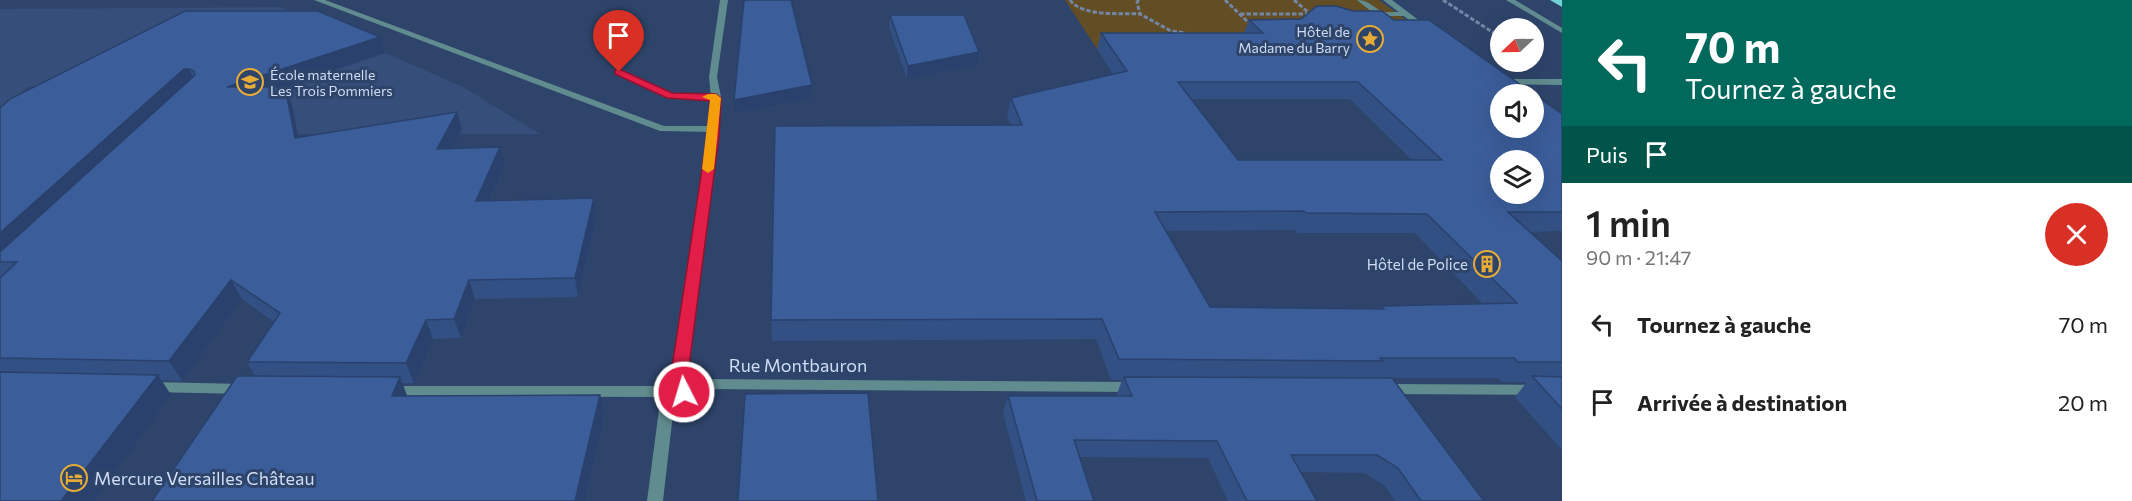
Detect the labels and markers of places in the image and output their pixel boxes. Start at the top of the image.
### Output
pin [593,10,644,72]
place label: Hôtel de Madame du Barry [1238,23,1350,56]
place icon: Hôtel de Madame du Barry [1355,24,1385,54]
place label: École maternelle Les Trois Pommiers [270,66,393,99]
school or university icon: École maternelle Les Trois Pommiers [235,67,265,97]
building icon: Hôtel de Police [1472,249,1502,279]
place label: Hôtel de Police [1367,255,1468,273]
hotel icon: Mercure Versailles Château [59,463,89,493]
place label: Mercure Versailles Château [94,467,315,489]

